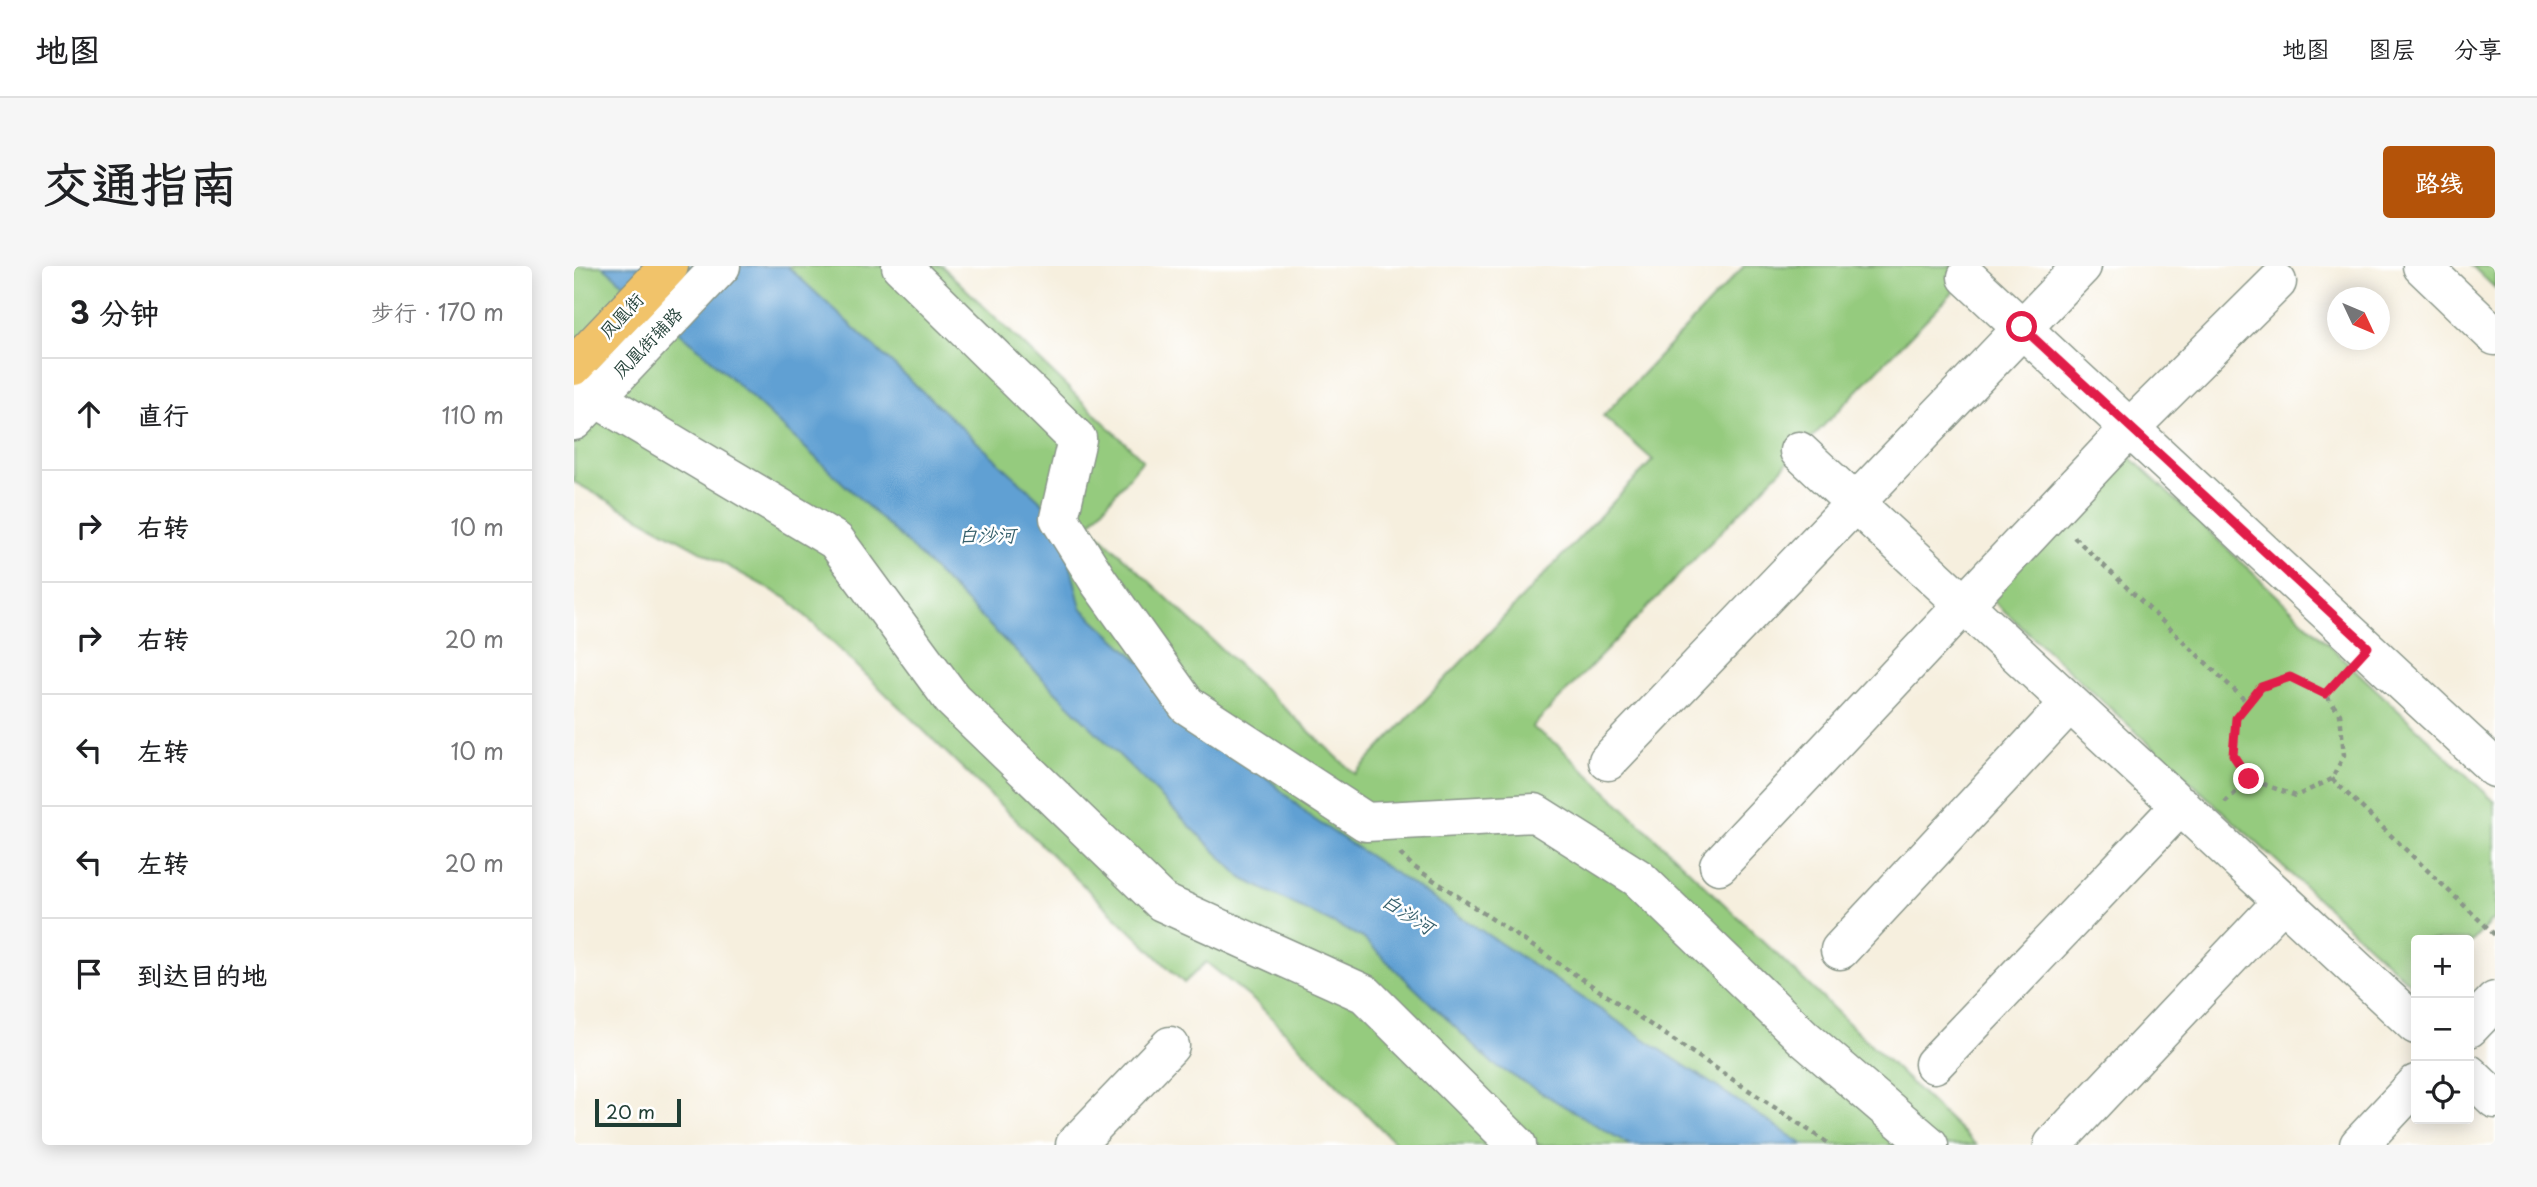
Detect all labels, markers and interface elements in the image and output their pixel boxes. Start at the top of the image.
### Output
text: 地图 [35,23,101,73]
text: 地图 [2282,30,2330,66]
text: 图层 [2368,30,2416,66]
text: 分享 [2454,30,2502,66]
text: 交通指南 [42,145,238,219]
button: 路线 [2383,146,2495,218]
street label: 凤凰街 [593,286,649,344]
north arrow [2327,287,2390,350]
text: 3 分钟 [70,289,159,334]
text: 步行 · 170 m [371,294,504,329]
street label: 凤凰街辅路 [606,300,688,384]
route start [2006,311,2037,342]
icon: ahead [70,395,108,433]
text: 直行 [137,395,189,434]
text: 110 m [442,397,504,432]
icon: right [70,507,108,545]
text: 右转 [137,507,189,546]
text: 10 m [450,509,504,544]
water label: 白沙河 [958,520,1018,548]
icon: right [70,619,108,657]
text: 右转 [137,619,189,658]
text: 20 m [445,621,504,656]
icon: left [70,731,108,769]
text: 左转 [137,731,189,770]
text: 10 m [450,733,504,768]
route end [2233,763,2264,794]
icon: left [70,843,108,881]
text: 左转 [137,843,189,882]
text: 20 m [445,845,504,880]
water label: 白沙河 [1377,886,1443,942]
map controls [2411,935,2474,1124]
button: + [2411,935,2474,998]
icon: arrive [70,955,108,993]
text: 到达目的地 [137,955,267,994]
button: − [2411,998,2474,1061]
button: locate [2411,1061,2474,1124]
scale bar [595,1096,681,1128]
text: 20 m [606,1097,655,1125]

